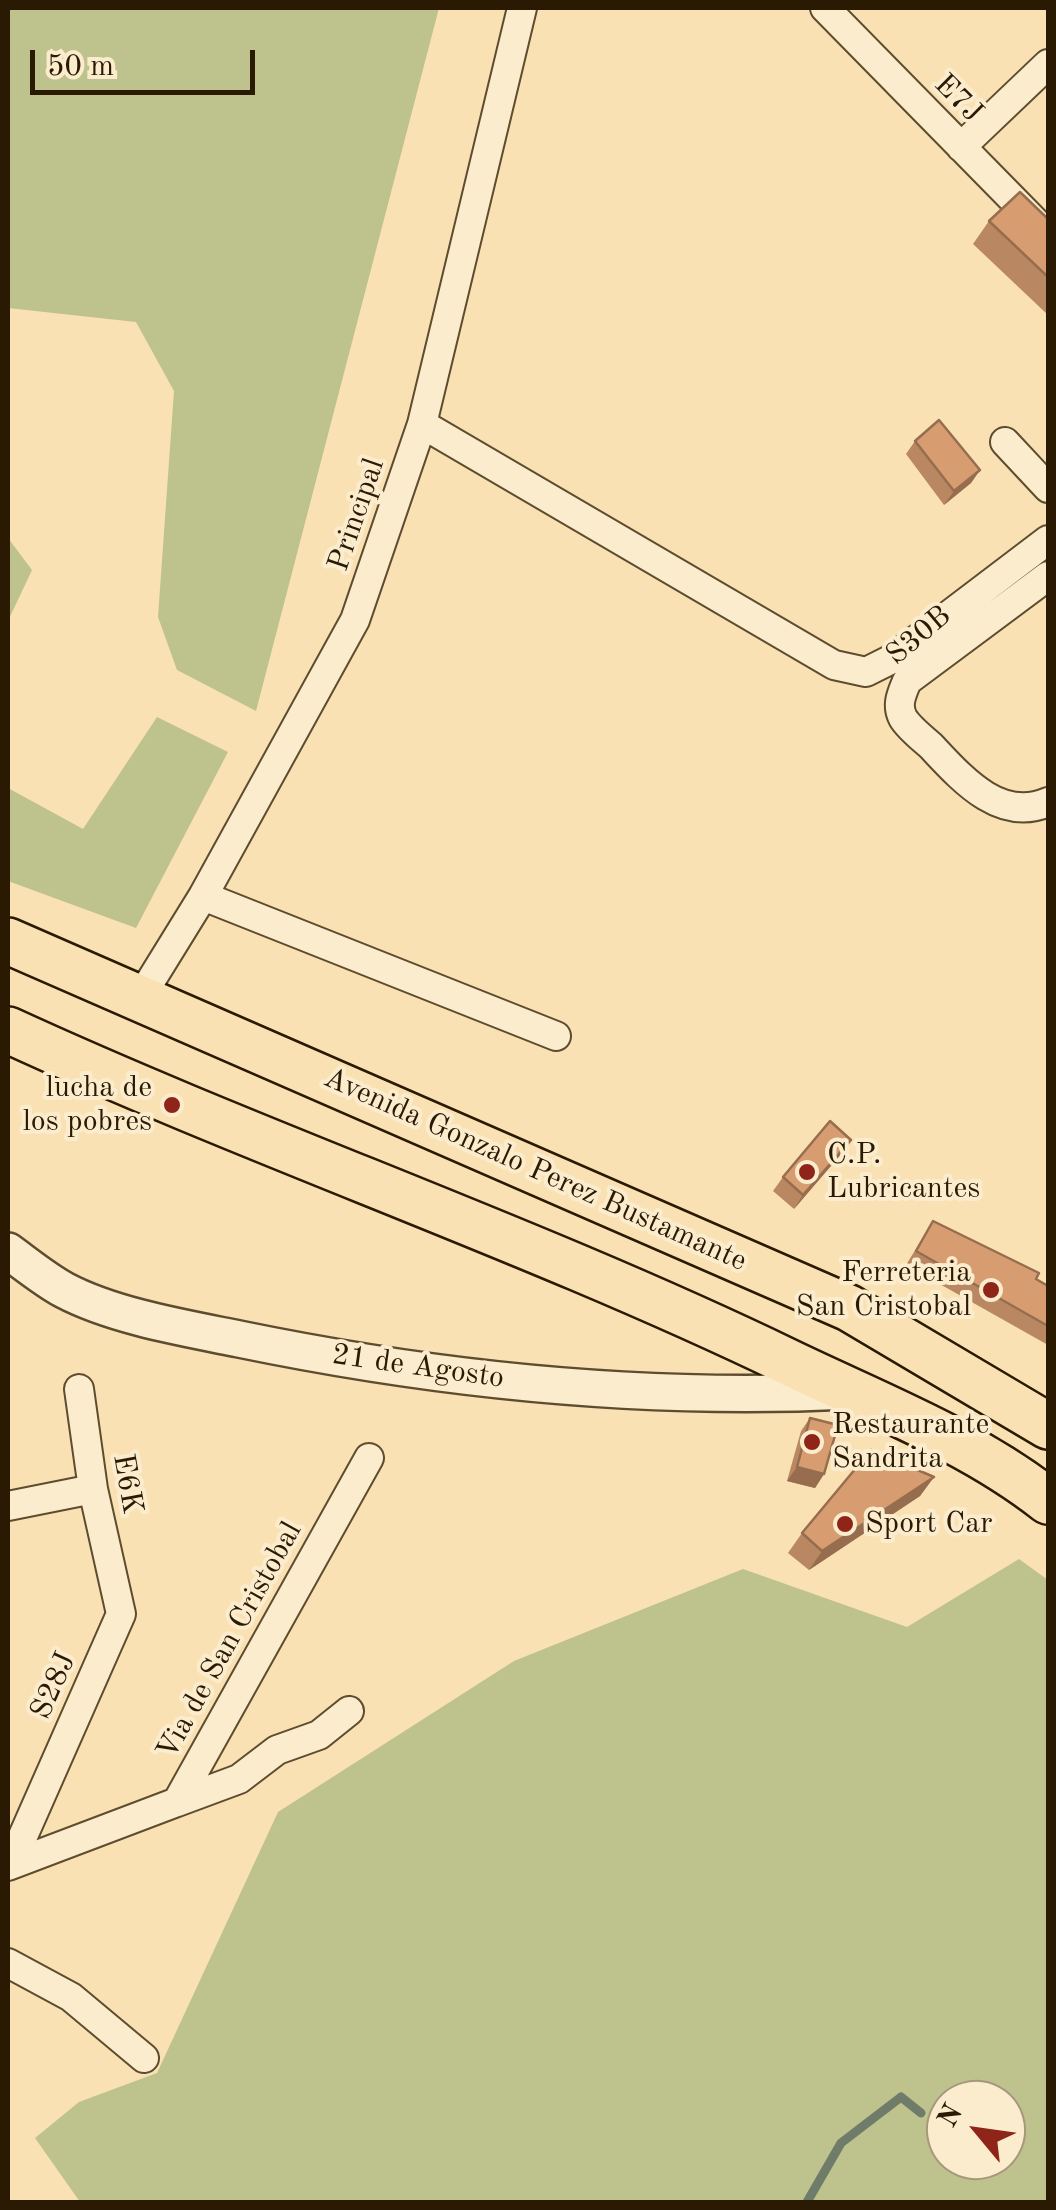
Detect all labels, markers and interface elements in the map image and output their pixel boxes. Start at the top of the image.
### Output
scale bar [35,30,260,92]
text: 50 m [47,52,114,82]
street label: E7J [926,67,990,131]
street label: Principal [321,454,393,576]
street label: S30B [879,598,959,674]
street label: Avenida Gonzalo Perez Bustamante [318,1060,752,1280]
place label: lucha de los pobres [23,1070,152,1140]
marker: lucha de los pobres [161,1094,183,1116]
place label: C.P. Lubricantes [827,1137,980,1208]
marker: C.P. Lubricantes [796,1161,818,1183]
place label: Ferreteria San Cristobal [796,1255,971,1326]
marker: Ferreteria San Cristobal [980,1279,1002,1301]
street label: 21 de Agosto [330,1337,506,1397]
place label: Restaurante Sandrita [832,1407,989,1478]
marker: Restaurante Sandrita [801,1431,823,1453]
street label: E6K [104,1451,150,1517]
place label: Sport Car [865,1506,992,1542]
marker: Sport Car [834,1513,856,1535]
street label: Via de San Cristobal [150,1516,310,1766]
street label: S28J [23,1647,85,1725]
north arrow [926,2080,1026,2180]
text: N [934,2100,969,2133]

